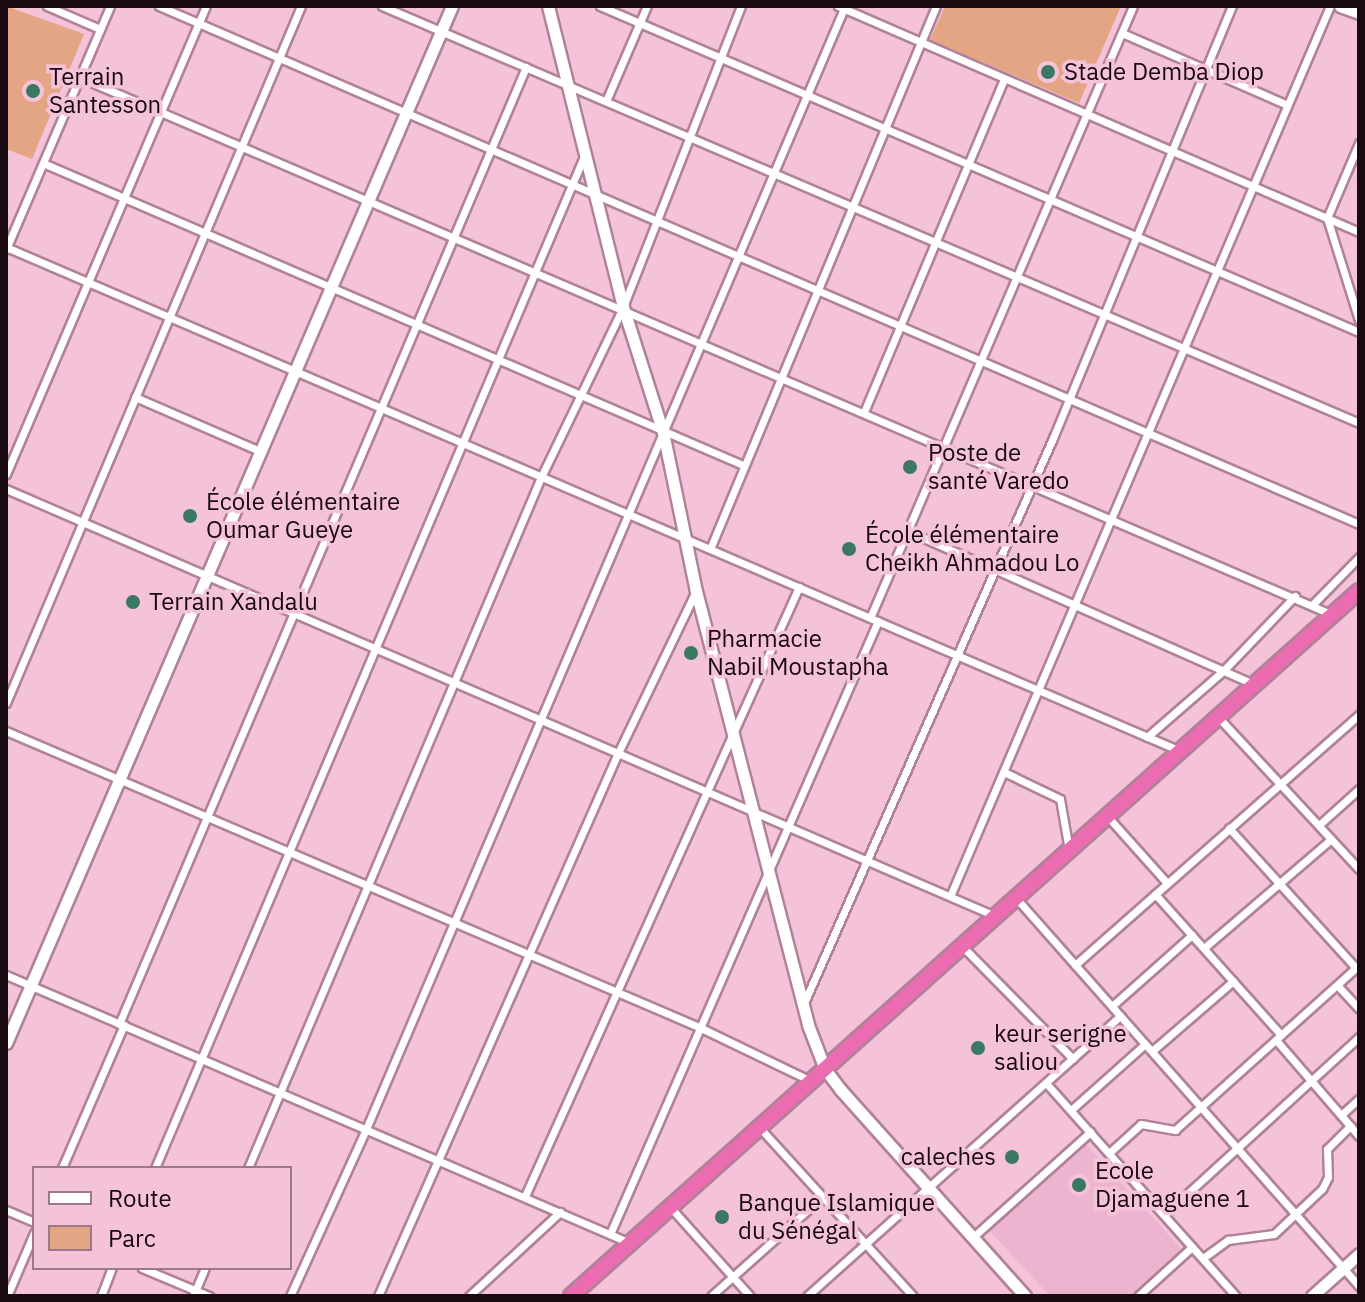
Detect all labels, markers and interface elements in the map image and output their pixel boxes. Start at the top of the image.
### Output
place label: Stade Demba Diop [1064,58,1264,86]
place label: Terrain Santesson [49,63,161,119]
marker: Stade Demba Diop [1039,63,1057,81]
marker: Terrain Santesson [24,82,42,100]
place label: Poste de santé Varedo [928,439,1069,495]
marker: Poste de santé Varedo [899,456,921,478]
place label: École élémentaire Oumar Gueye [206,488,400,544]
marker: École élémentaire Oumar Gueye [181,507,199,525]
place label: École élémentaire Cheikh Ahmadou Lo [865,521,1079,577]
marker: École élémentaire Cheikh Ahmadou Lo [840,540,858,558]
place label: Terrain Xandalu [149,588,318,616]
marker: Terrain Xandalu [124,593,142,611]
place label: Pharmacie Nabil Moustapha [707,625,889,681]
marker: Pharmacie Nabil Moustapha [682,644,700,662]
place label: keur serigne saliou [994,1020,1127,1076]
marker: keur serigne saliou [969,1039,987,1057]
place label: caleches [901,1143,996,1171]
marker: caleches [1003,1148,1021,1166]
place label: Ecole Djamaguene 1 [1095,1157,1250,1213]
legend [32,1166,292,1270]
marker: Ecole Djamaguene 1 [1070,1176,1088,1194]
text: Route [108,1182,172,1214]
place label: Banque Islamique du Sénégal [738,1189,935,1245]
marker: Banque Islamique du Sénégal [713,1208,731,1226]
text: Parc [108,1222,156,1254]

